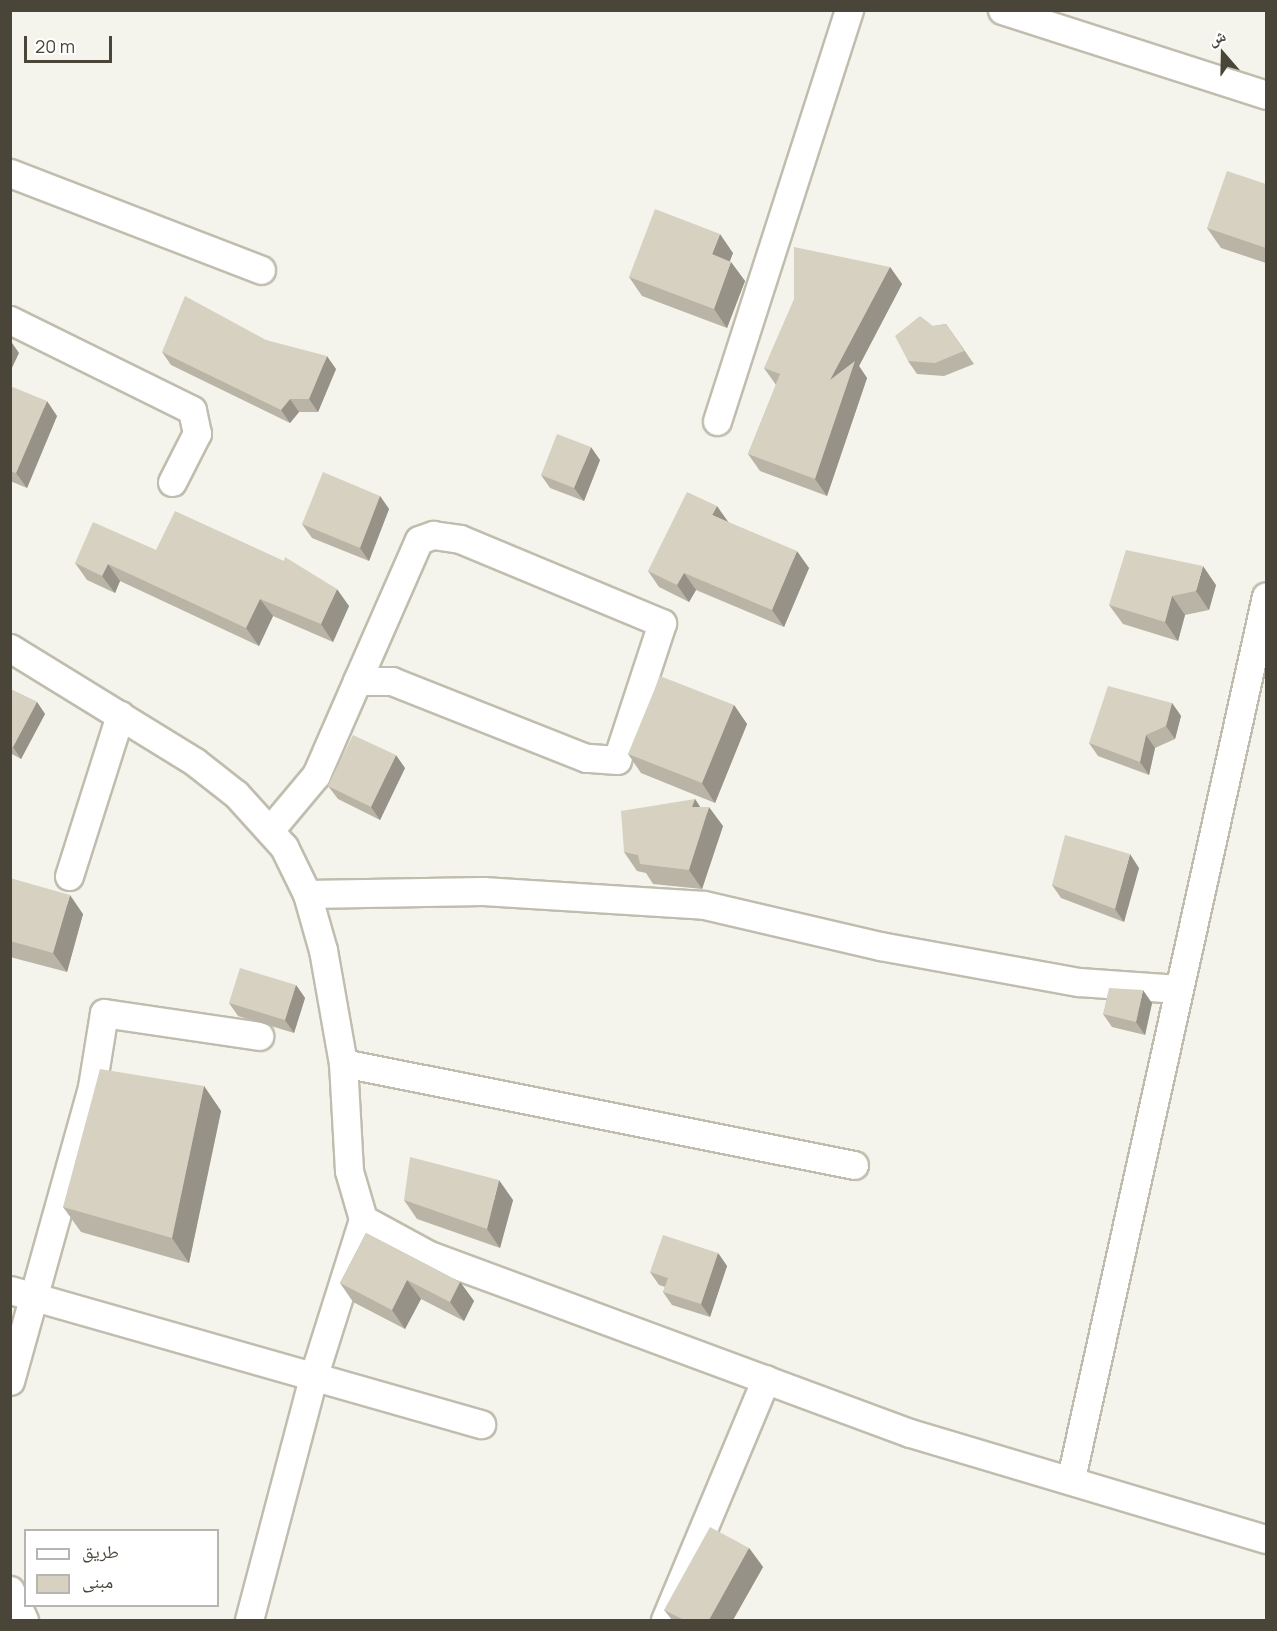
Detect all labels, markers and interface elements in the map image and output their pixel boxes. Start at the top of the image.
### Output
scale bar [27,24,116,62]
north arrow [1193,24,1253,84]
text: ش [1205,24,1229,50]
text: 20 m [35,34,75,58]
legend [24,1529,219,1607]
text: طريق [82,1539,119,1563]
text: مبنى [82,1569,113,1593]

